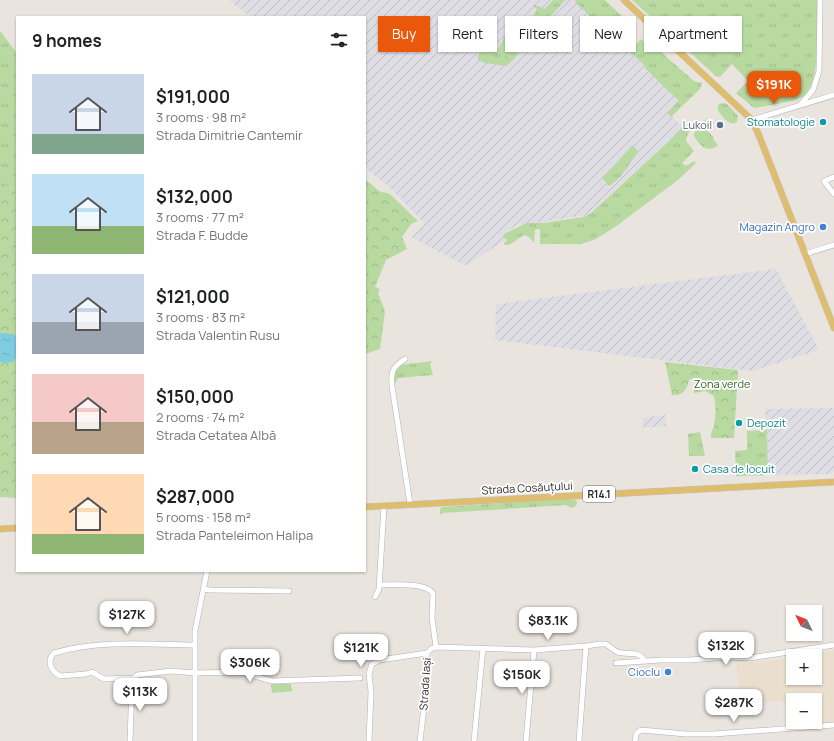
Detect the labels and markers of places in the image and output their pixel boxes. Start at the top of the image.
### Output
pin: $191K [746,71,802,105]
place label: Stomatologie [747,114,816,129]
place label: Lukoil [683,117,712,132]
marker: Stomatologie [818,117,828,127]
marker: Lukoil [715,120,725,130]
place label: Magazin Angro [740,219,815,234]
marker: Magazin Angro [818,222,828,232]
place label: Depozit [747,415,786,430]
marker: Depozit [734,418,744,428]
place label: Casa de locuit [703,461,775,476]
marker: Casa de locuit [690,464,700,474]
pin: $127K [99,601,155,635]
pin: $83.1K [515,607,581,641]
pin: $132K [698,632,754,666]
pin: $121K [333,634,389,668]
pin: $306K [222,649,278,683]
pin: $150K [494,661,550,695]
place label: Cioclu [628,664,660,679]
marker: Cioclu [663,667,673,677]
pin: $113K [112,678,168,712]
pin: $287K [706,689,762,723]

